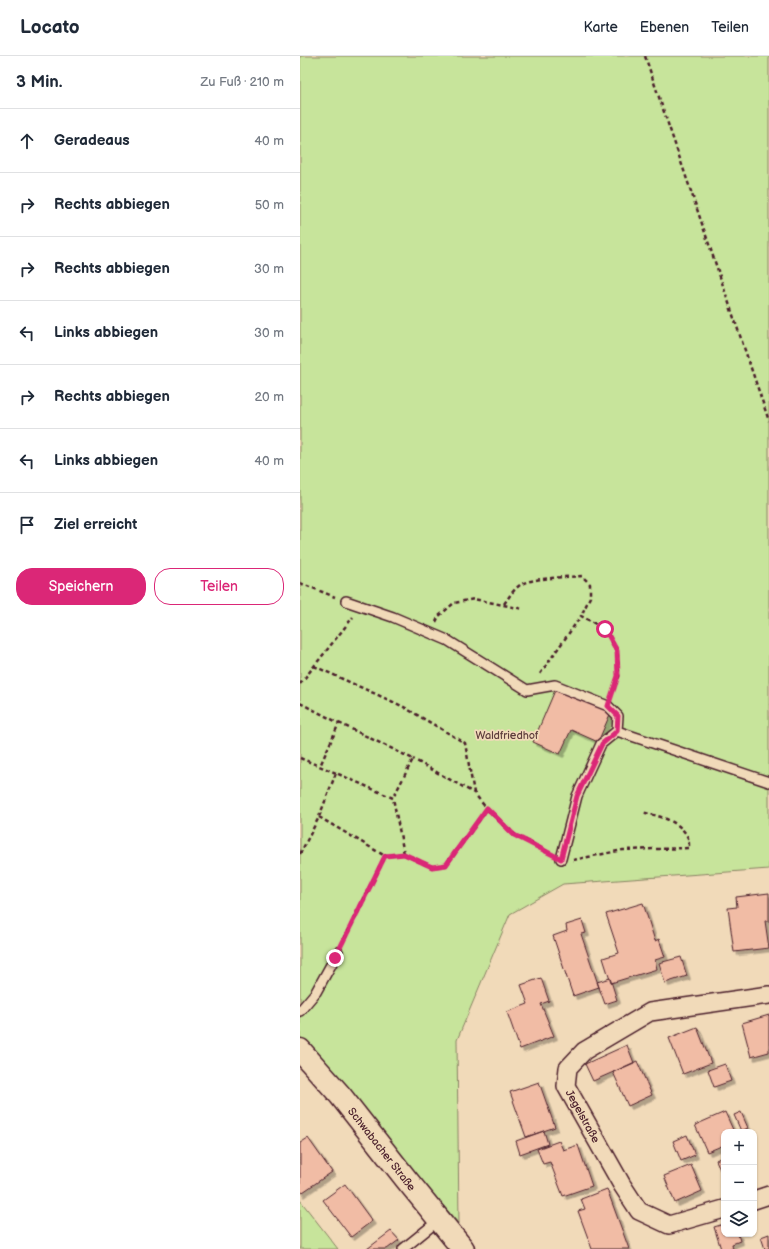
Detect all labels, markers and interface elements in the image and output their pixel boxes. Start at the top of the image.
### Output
text: Locato [20,16,80,39]
text: Karte [584,19,618,36]
text: Ebenen [640,19,689,36]
text: Teilen [711,19,749,36]
text: 3 Min. [16,72,63,92]
text: Zu Fuß · 210 m [201,74,284,90]
icon: ahead [16,130,38,152]
text: Geradeaus [54,131,130,150]
text: 40 m [254,133,284,149]
icon: right [16,194,38,216]
text: Rechts abbiegen [54,195,170,214]
text: 50 m [255,197,284,213]
icon: right [16,258,38,280]
text: Rechts abbiegen [54,259,170,278]
text: 30 m [254,261,284,277]
icon: left [16,322,38,344]
text: Links abbiegen [54,323,158,342]
text: 30 m [254,325,284,341]
icon: right [16,386,38,408]
text: Rechts abbiegen [54,387,170,406]
text: 20 m [254,389,284,405]
icon: left [16,450,38,472]
text: Links abbiegen [54,451,158,470]
text: 40 m [254,453,284,469]
icon: arrive [16,514,38,536]
text: Ziel erreicht [54,515,137,534]
button: Speichern [16,568,146,605]
button: Teilen [154,568,284,605]
route start [596,620,614,638]
park label: Waldfriedhof [476,729,539,742]
route end [326,949,344,967]
street label: Jegelstraße [563,1087,603,1146]
street label: Schwabacher Straße [345,1105,419,1194]
map controls [721,1129,757,1237]
button: + [721,1129,757,1165]
button: − [721,1165,757,1201]
button: layers [721,1201,757,1237]

